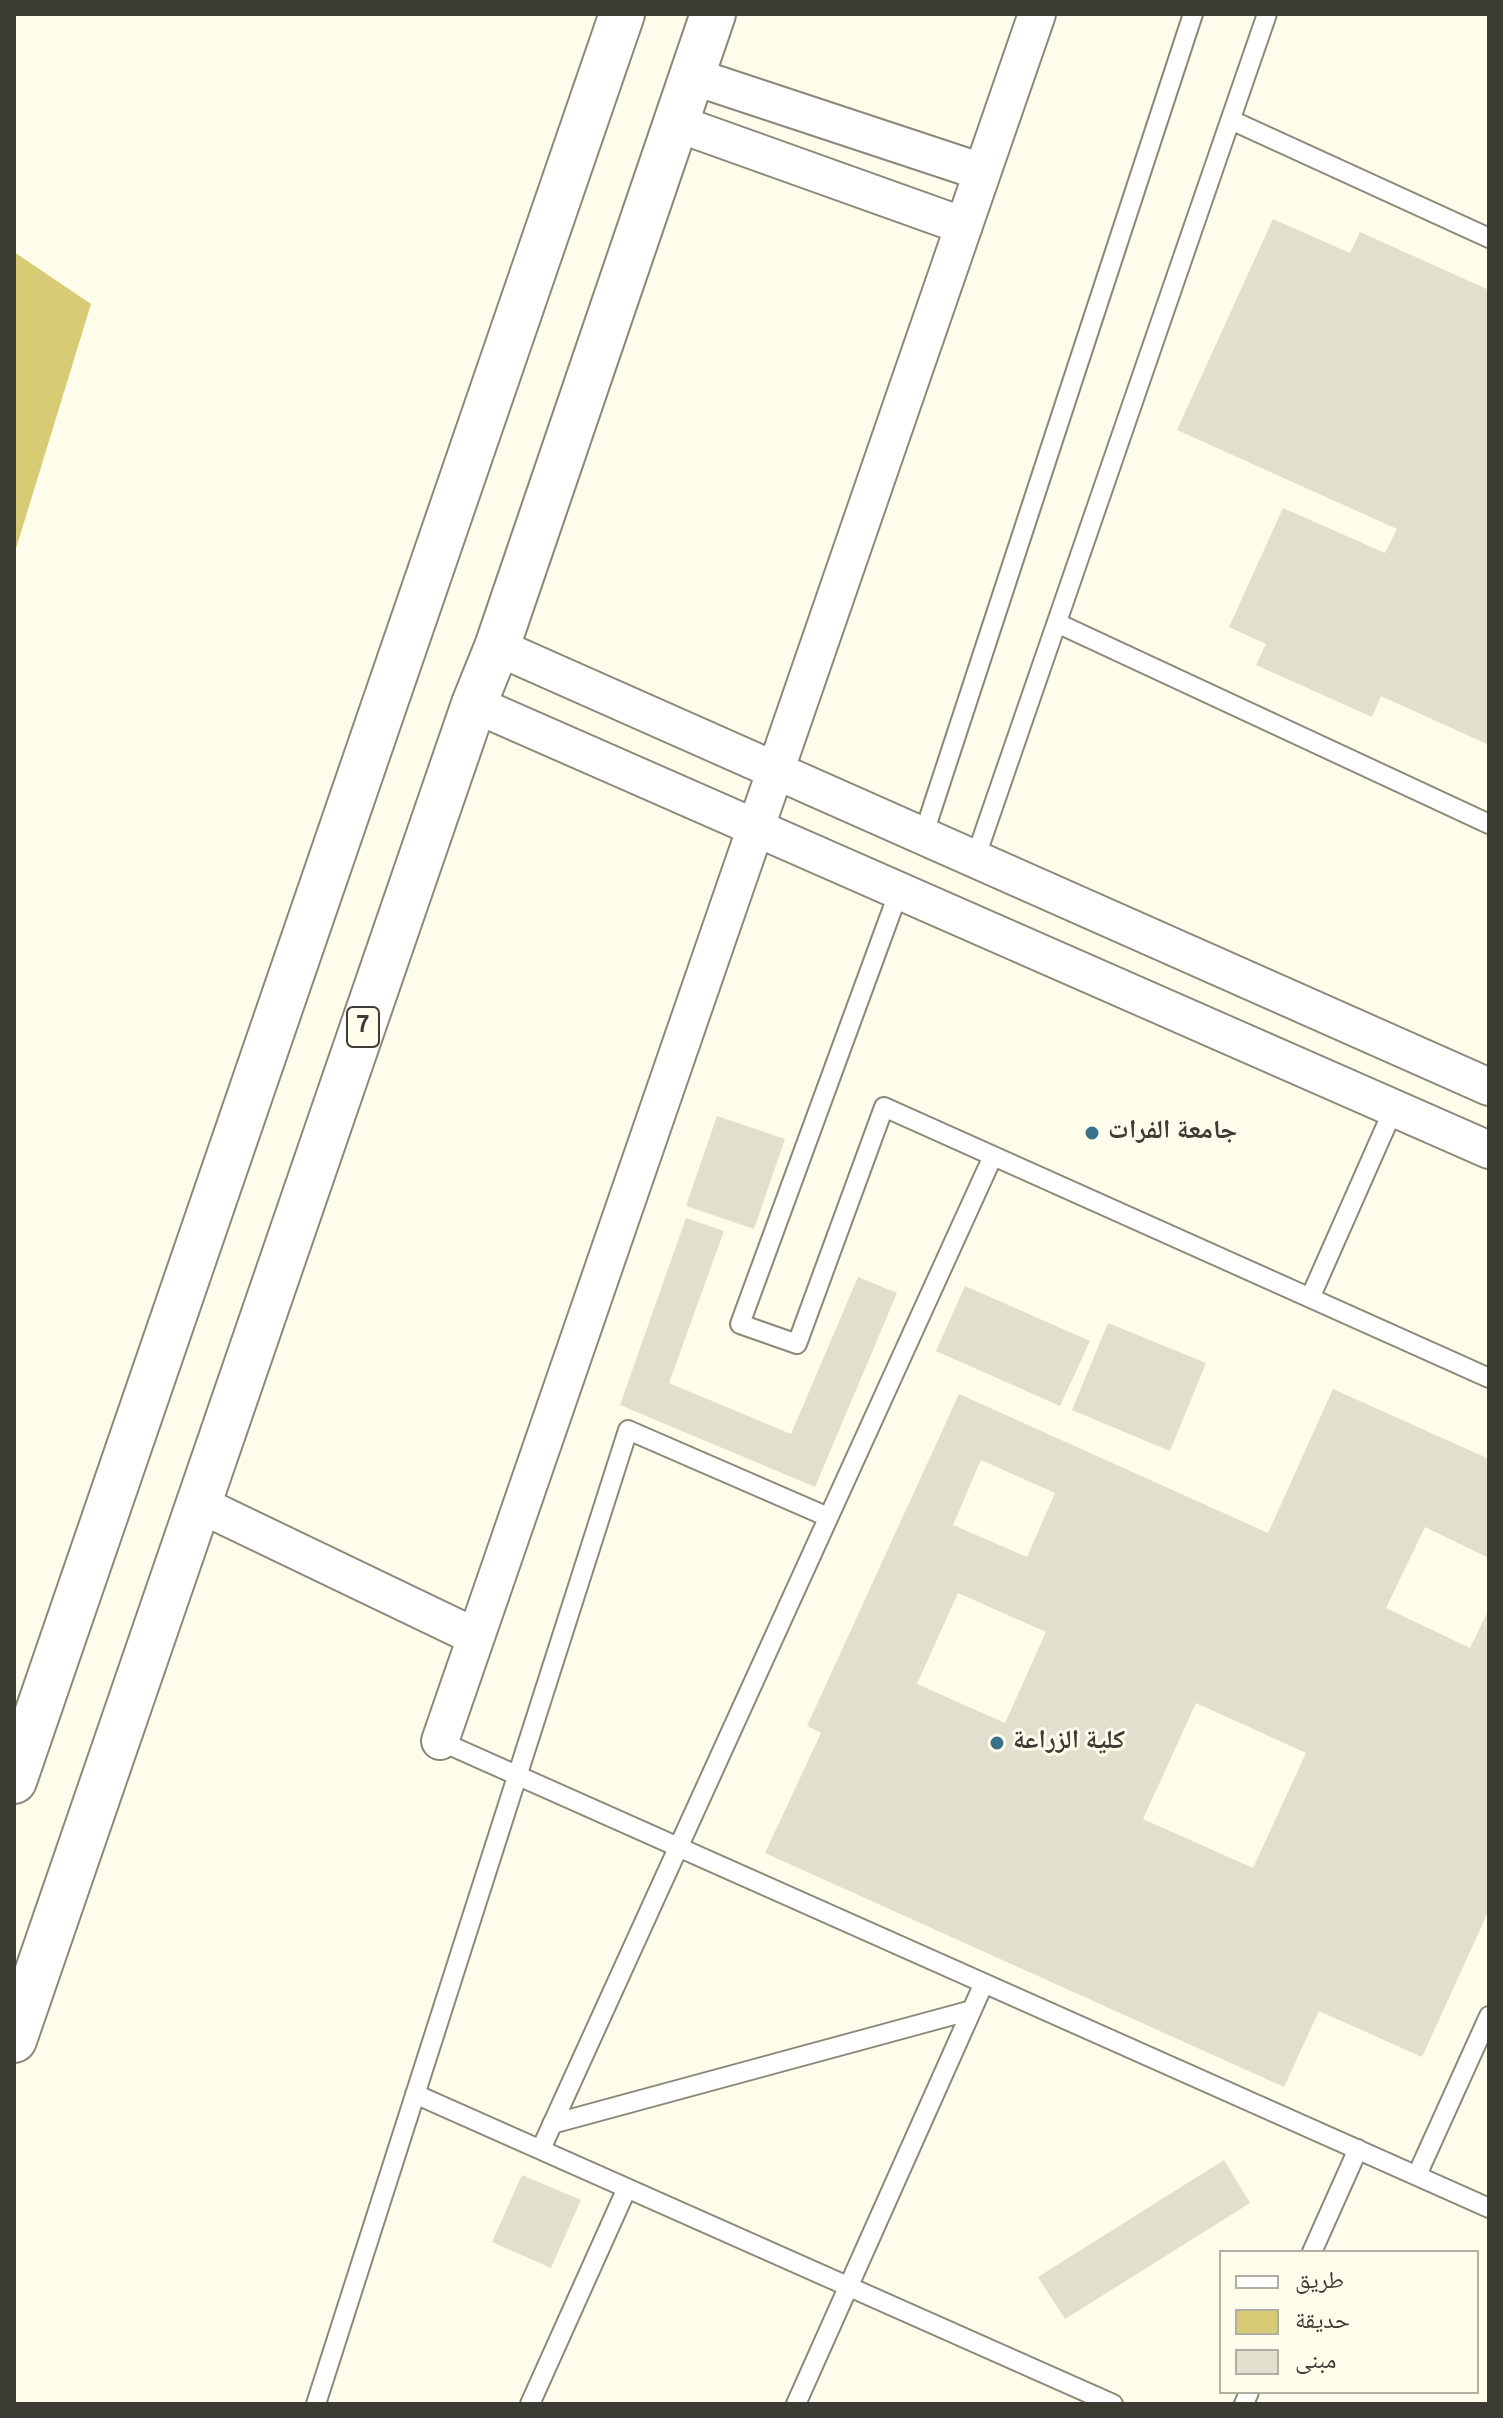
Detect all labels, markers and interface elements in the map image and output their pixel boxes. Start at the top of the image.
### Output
road number: 7 [347,1007,379,1047]
place label: جامعة الفرات [1108,1117,1237,1149]
marker: جامعة الفرات [1083,1124,1101,1142]
place label: كلية الزراعة [1013,1727,1125,1759]
marker: كلية الزراعة [988,1734,1006,1752]
legend [1219,2250,1479,2394]
text: طريق [1295,2267,1344,2297]
text: حديقة [1295,2307,1350,2337]
text: مبنى [1295,2347,1336,2377]

